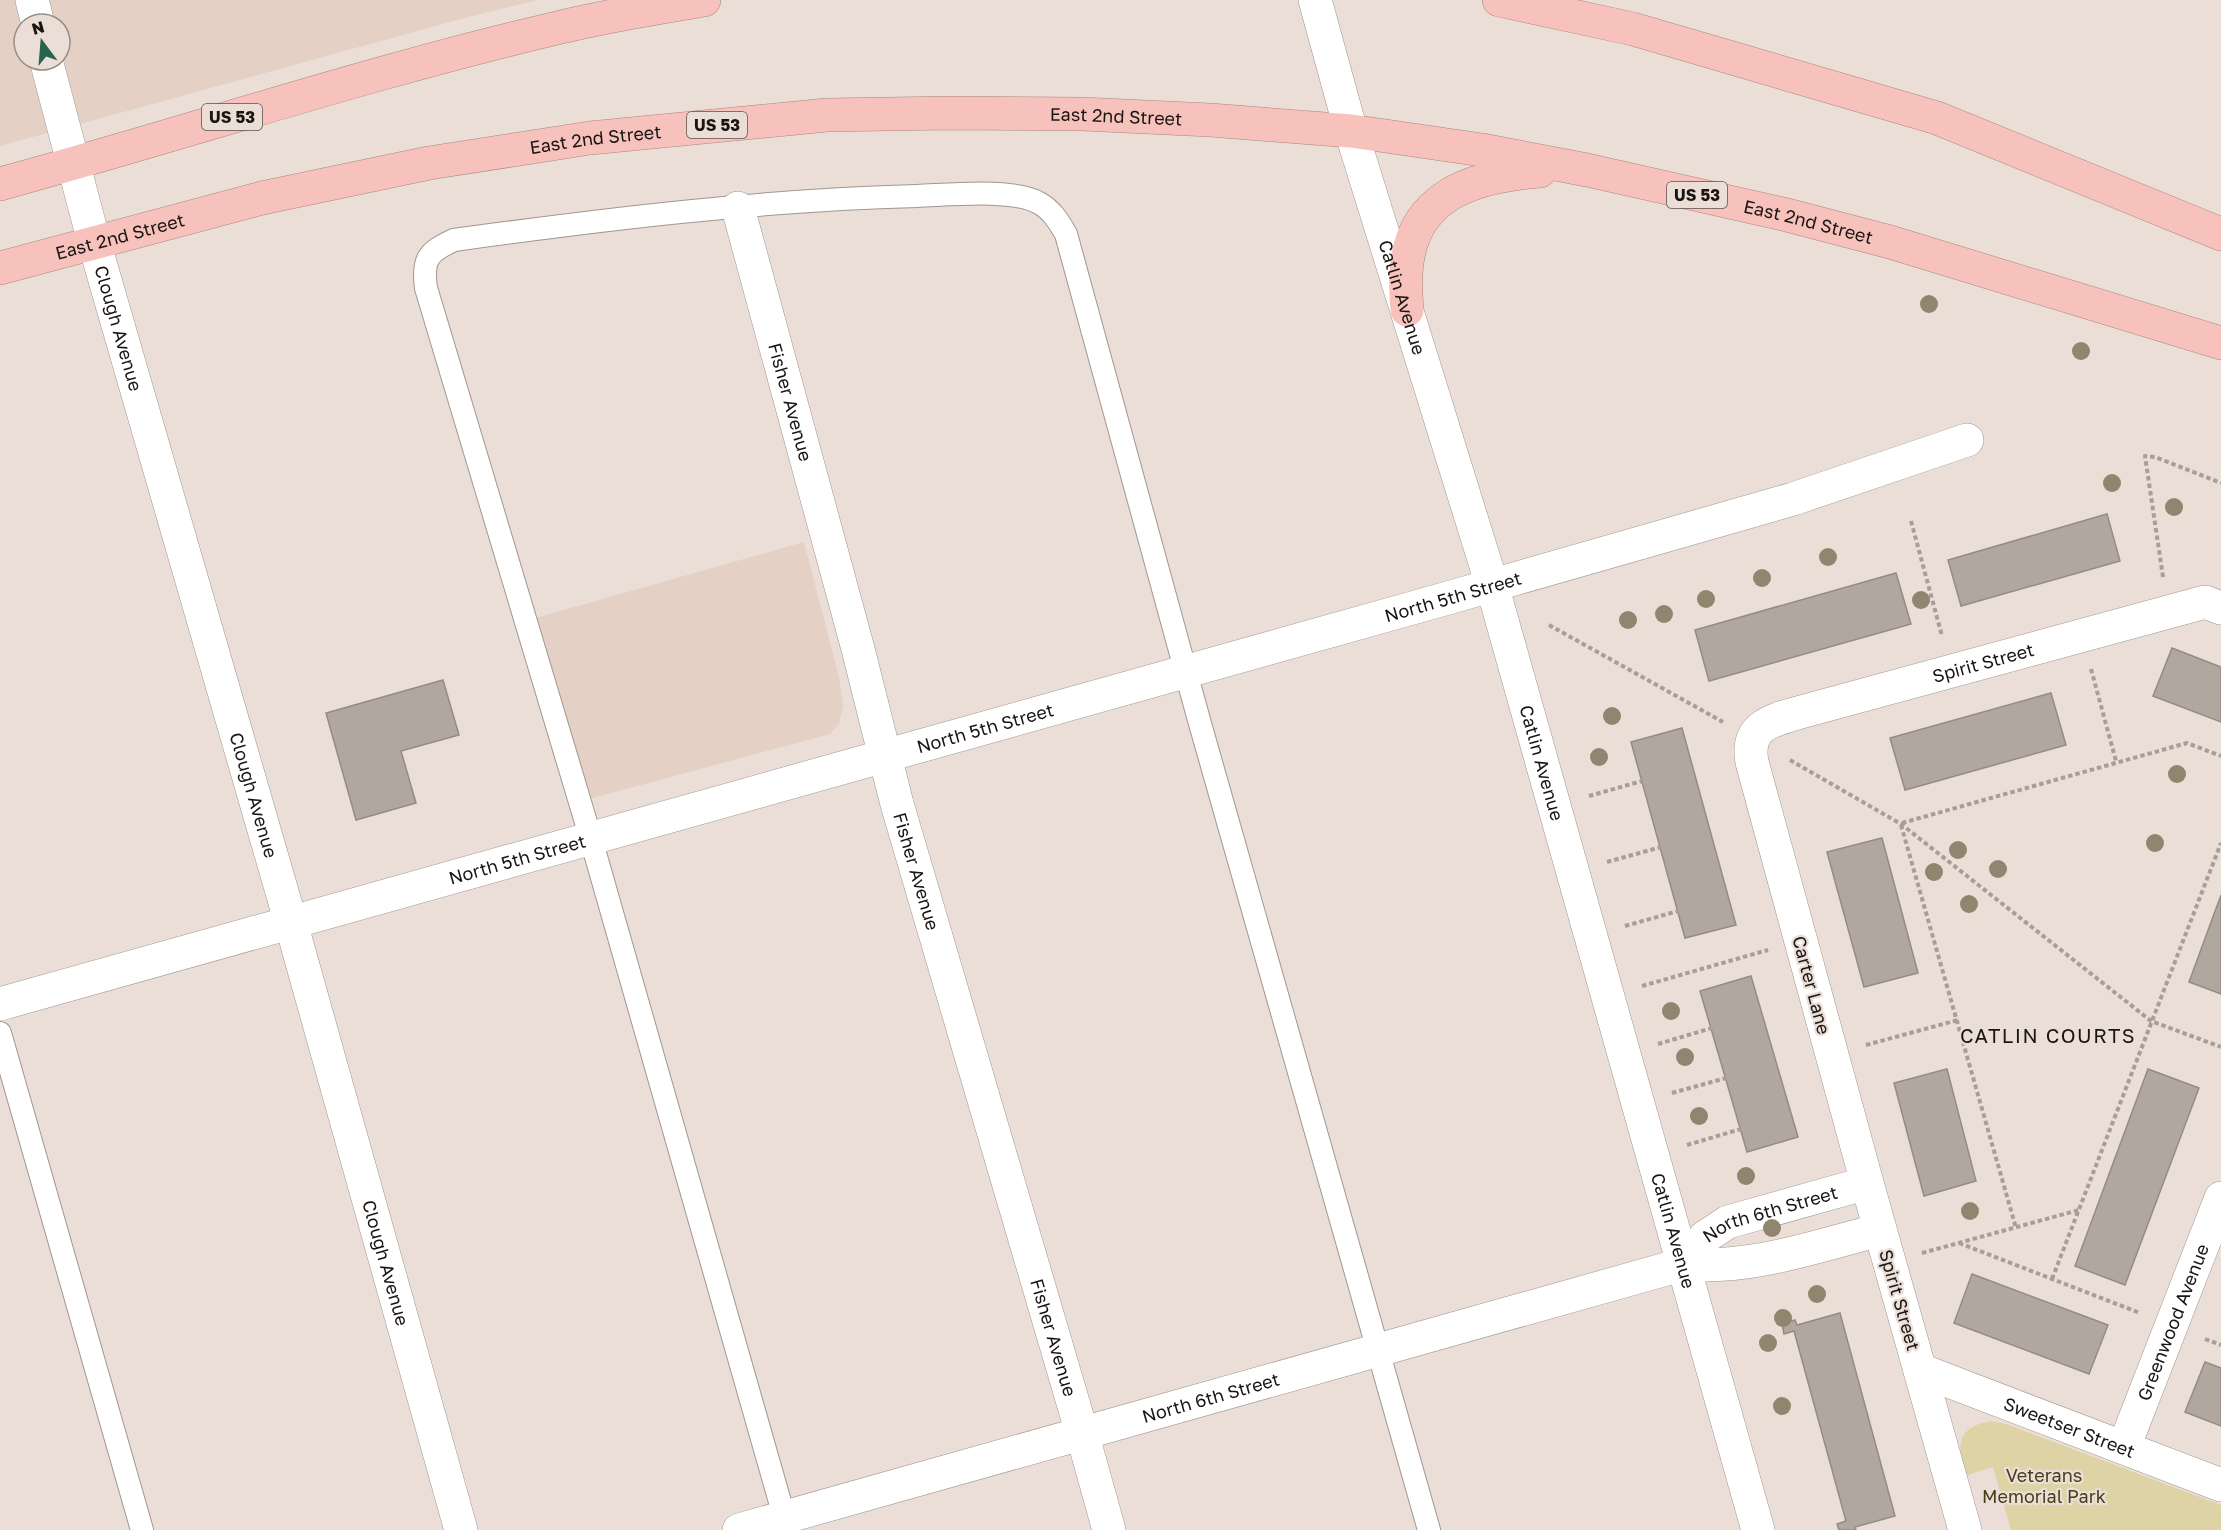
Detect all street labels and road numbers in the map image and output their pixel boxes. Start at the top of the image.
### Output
street label: East 2nd Street [1050,103,1183,130]
road number: US 53 [202,104,262,130]
road number: US 53 [687,112,747,138]
street label: East 2nd Street [528,120,662,158]
road number: US 53 [1667,182,1727,208]
street label: East 2nd Street [1742,195,1876,248]
street label: East 2nd Street [53,208,187,264]
street label: Catlin Avenue [1374,237,1431,357]
street label: Clough Avenue [90,263,148,394]
street label: Fisher Avenue [764,340,817,464]
street label: North 5th Street [1382,567,1524,626]
street label: Spirit Street [1930,638,2036,687]
street label: North 5th Street [914,698,1056,757]
street label: Catlin Avenue [1515,702,1569,823]
street label: Clough Avenue [225,730,283,860]
street label: Fisher Avenue [889,810,945,933]
street label: North 5th Street [446,829,588,889]
street label: Carter Lane [1788,933,1836,1037]
street label: Catlin Avenue [1647,1170,1700,1291]
street label: North 6th Street [1698,1181,1840,1247]
street label: Clough Avenue [358,1197,414,1328]
street label: Greenwood Avenue [2132,1241,2213,1404]
street label: Spirit Street [1875,1247,1925,1353]
street label: Fisher Avenue [1026,1276,1082,1399]
street label: North 6th Street [1140,1367,1282,1427]
street label: Sweetser Street [2001,1392,2138,1462]

